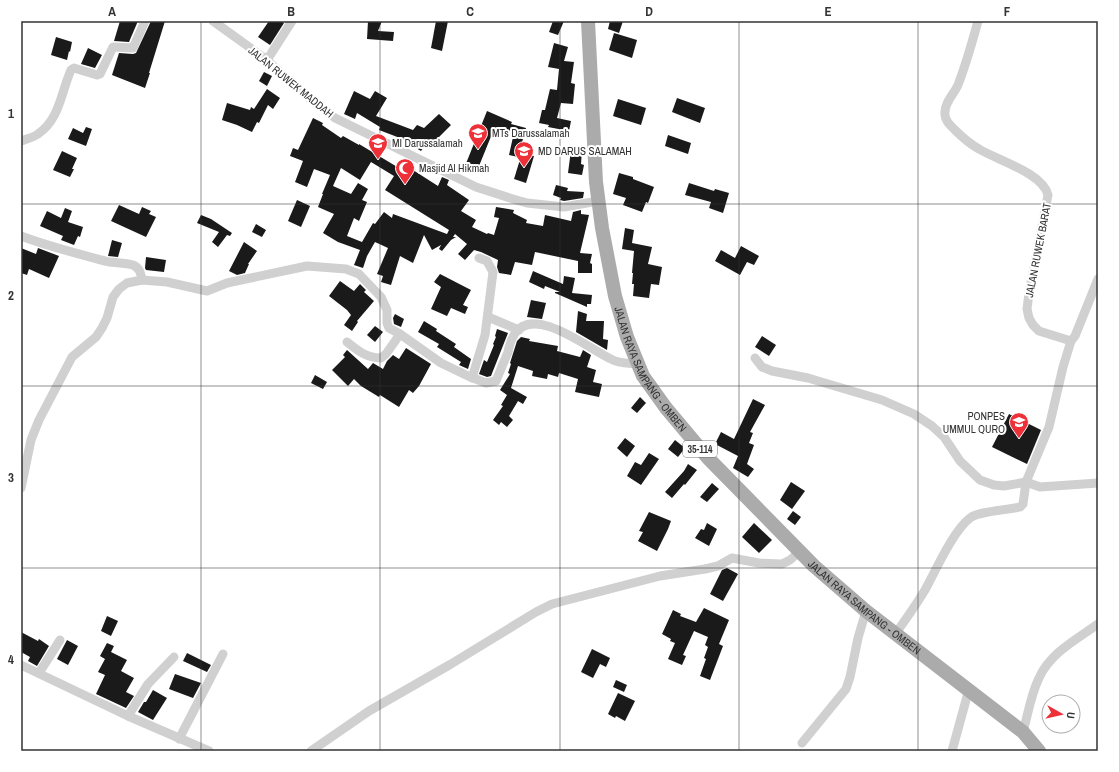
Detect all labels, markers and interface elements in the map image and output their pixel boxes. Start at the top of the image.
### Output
text: A [108,3,116,20]
text: B [287,3,295,20]
text: C [466,3,474,20]
text: D [645,3,653,20]
text: E [824,3,832,20]
text: F [1004,3,1011,20]
street label: JALAN RUWEK MADDAH [246,43,336,121]
text: 1 [8,105,14,122]
school or university icon: MTs Darussalamah [467,122,489,150]
place label: MTs Darussalamah [492,126,569,140]
school or university icon: MI Darussalamah [367,132,389,160]
place label: MI Darussalamah [392,136,463,150]
school or university icon: MD DARUS SALAMAH [513,140,535,168]
place label: MD DARUS SALAMAH [538,144,632,158]
mosque icon: Masjid Al Hikmah [394,157,416,185]
place label: Masjid Al Hikmah [419,161,489,175]
street label: JALAN RUWEK BARAT [1022,201,1054,298]
text: 2 [8,287,14,304]
street label: JALAN RAYA SAMPANG - OMBEN [611,305,690,434]
place label: PONPES UMMUL QURO [943,409,1005,436]
school or university icon: PONPES UMMUL QURO [1008,411,1030,439]
road number: 35-114 [683,441,717,457]
text: 3 [8,469,14,486]
street label: JALAN RAYA SAMPANG - OMBEN [805,557,924,658]
text: 4 [8,651,14,668]
north arrow [1041,694,1081,734]
text: U [1064,711,1078,720]

